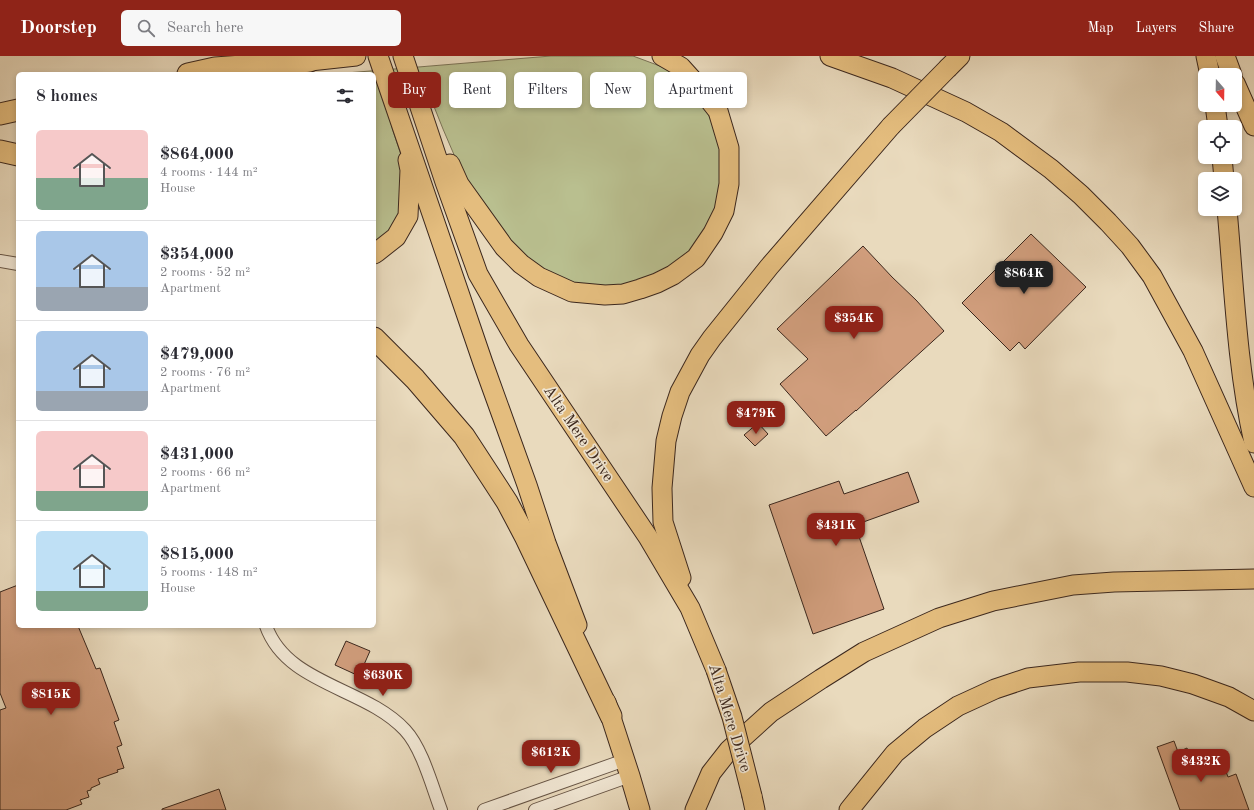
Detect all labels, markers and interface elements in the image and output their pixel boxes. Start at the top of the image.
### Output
search box [121,10,401,46]
icon: search [135,17,157,39]
text: Doorstep [20,19,97,38]
text: Search here [167,21,244,36]
text: Map [1088,21,1114,35]
text: Layers [1136,21,1177,35]
text: Share [1199,21,1234,35]
north arrow [1198,68,1242,112]
map controls [1198,68,1242,216]
chip: Buy [388,72,441,108]
chip: Rent [449,72,506,108]
chip: Filters [514,72,582,108]
chip: New [590,72,646,108]
chip: Apartment [654,72,747,108]
icon: filters [334,85,356,107]
text: 8 homes [36,88,98,105]
button: locate [1198,120,1242,164]
icon: home [68,146,116,194]
text: $864,000 [160,146,234,163]
text: 4 rooms · 144 m² [160,166,258,179]
button: layers [1198,172,1242,216]
text: House [160,182,195,195]
text: $354,000 [160,246,234,263]
icon: home [68,247,116,295]
pin: $864K [996,261,1052,295]
text: 2 rooms · 52 m² [160,266,250,279]
text: $864K [1004,267,1044,280]
text: Apartment [160,282,221,295]
pin: $354K [826,306,882,340]
text: $354K [834,312,874,325]
text: $479,000 [160,346,234,363]
icon: home [68,347,116,395]
text: 2 rooms · 76 m² [160,366,250,379]
text: Apartment [160,382,221,395]
street label: Alta Mere Drive [540,383,616,485]
pin: $479K [728,401,784,435]
text: $479K [736,407,776,420]
text: $431,000 [160,446,234,463]
icon: home [68,447,116,495]
text: 2 rooms · 66 m² [160,466,250,479]
text: Apartment [160,482,221,495]
pin: $431K [808,513,864,547]
text: $431K [816,519,856,532]
text: $815,000 [160,546,234,563]
icon: home [68,547,116,595]
text: 5 rooms · 148 m² [160,566,258,579]
text: House [160,582,195,595]
street label: Alta Mere Drive [705,662,753,774]
pin: $630K [355,663,411,697]
text: $630K [363,669,403,682]
pin: $815K [23,682,79,716]
text: $815K [31,688,71,701]
pin: $612K [523,740,579,774]
text: $612K [531,746,571,759]
pin: $432K [1173,749,1229,783]
text: $432K [1181,755,1221,768]

